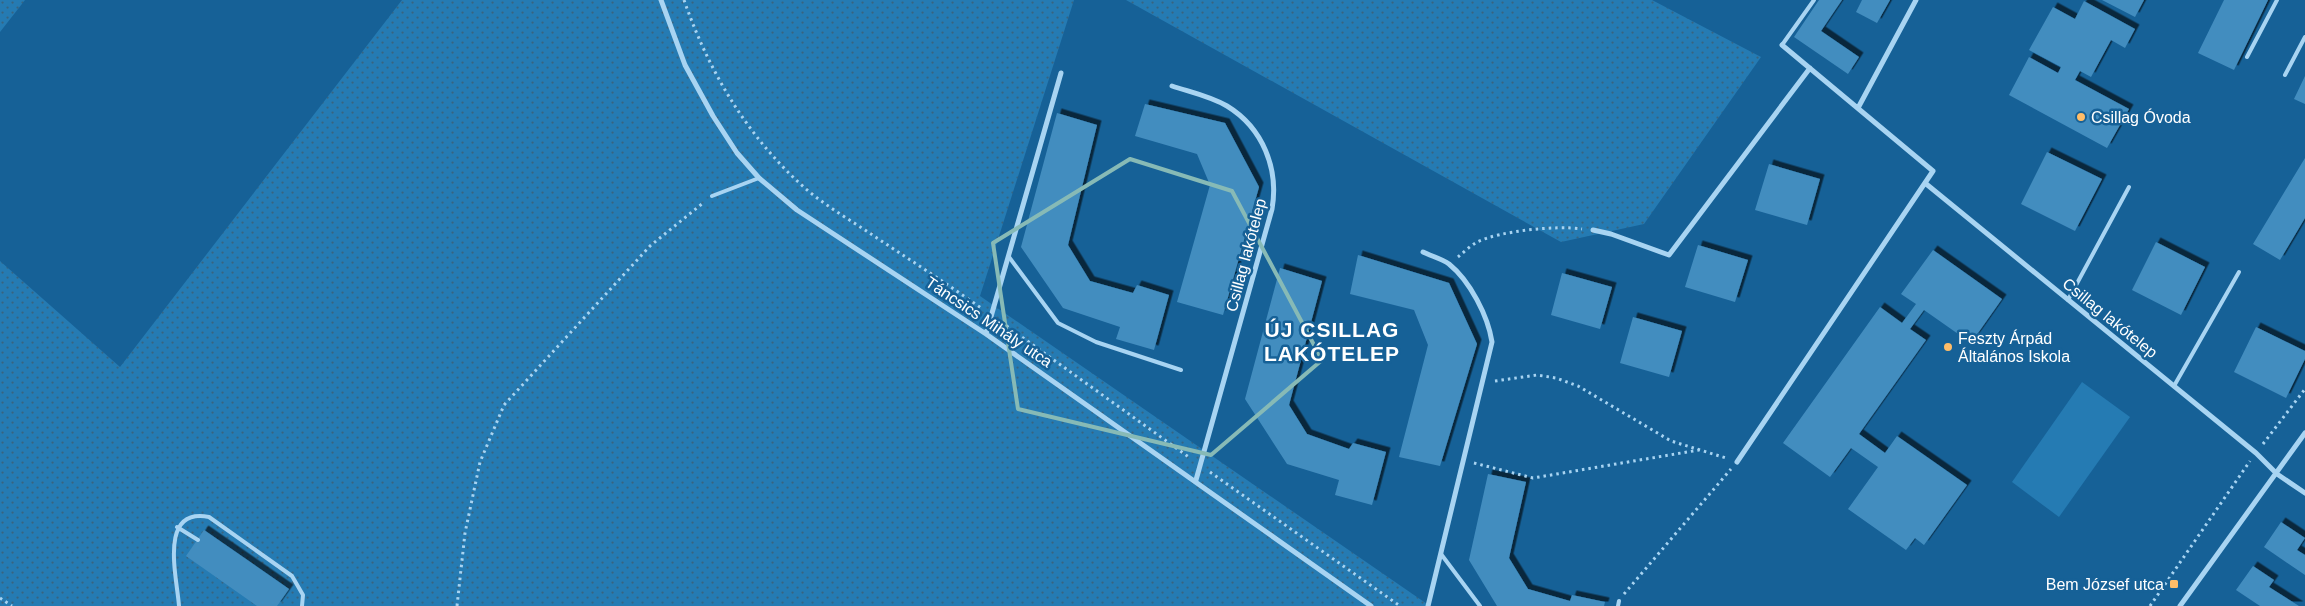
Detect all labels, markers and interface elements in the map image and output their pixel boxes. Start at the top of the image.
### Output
place label: Csillag Óvoda [2091,108,2191,126]
marker: Csillag Óvoda [2075,111,2087,123]
street label: Csillag lakótelep [1223,196,1269,313]
street label: Táncsics Mihály utca [923,273,1055,371]
street label: Csillag lakótelep [2059,275,2161,361]
district label: ÚJ CSILLAG LAKÓTELEP [1264,318,1400,365]
place label: Feszty Árpád Általános Iskola [1958,329,2070,365]
marker: Feszty Árpád Általános Iskola [1942,341,1954,353]
place label: Bem József utca [2046,576,2164,593]
marker: Bem József utca [2168,578,2180,590]

